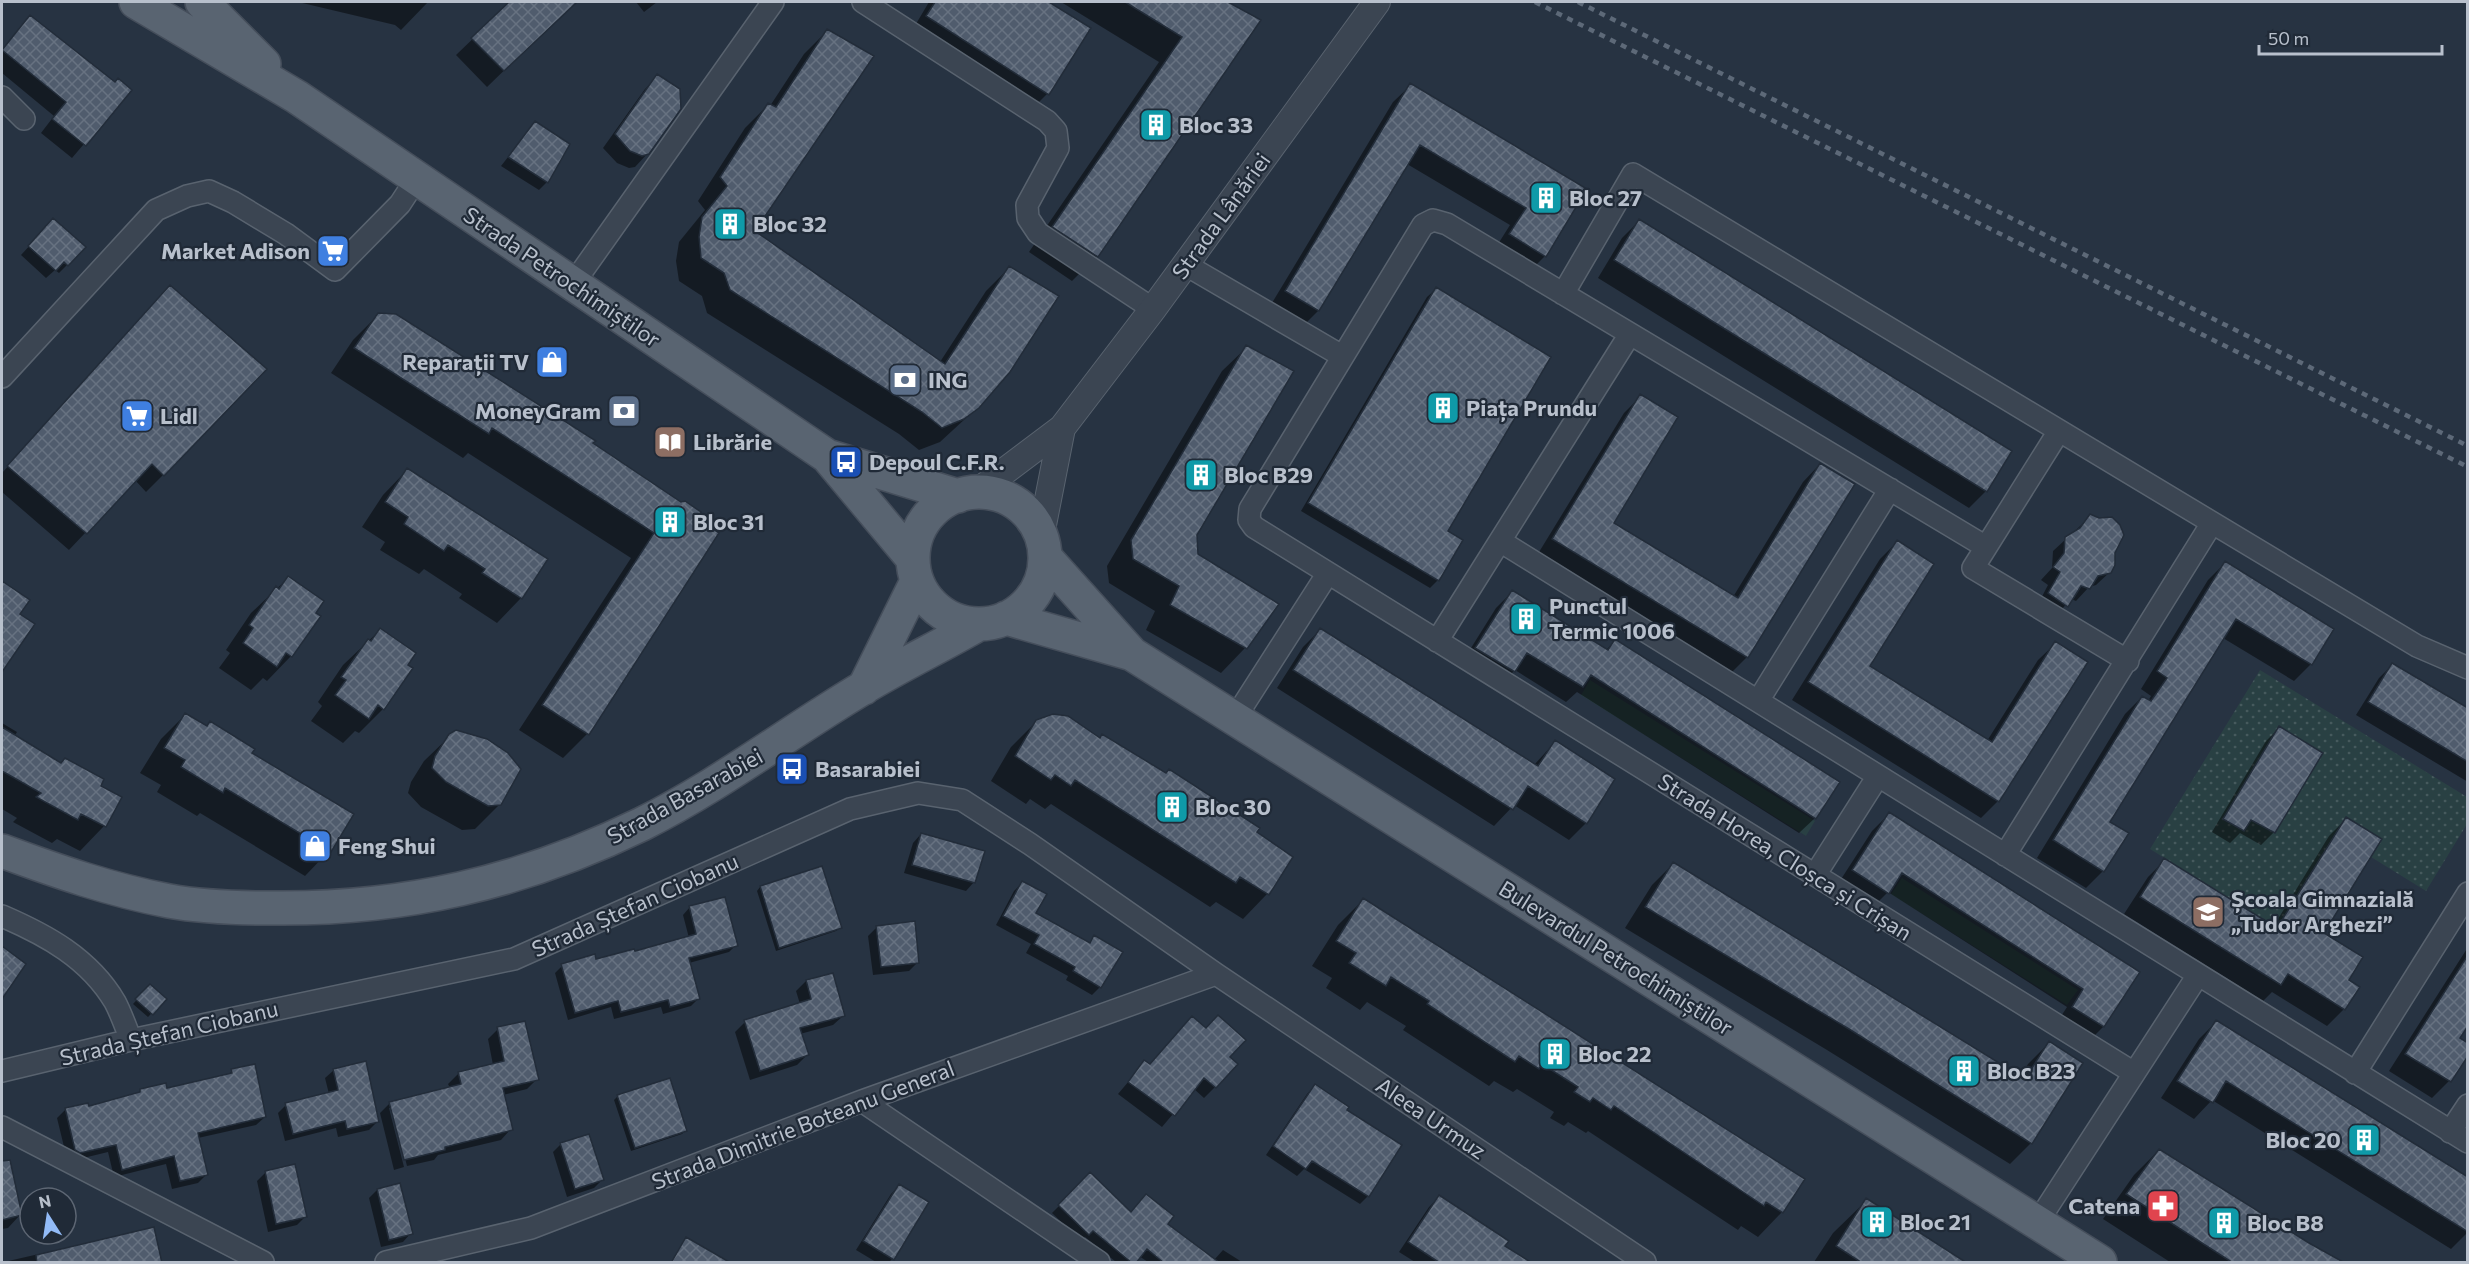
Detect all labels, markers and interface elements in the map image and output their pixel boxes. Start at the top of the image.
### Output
scale bar [2259,18,2442,56]
text: 50 m [2268,27,2309,49]
building icon: Bloc 33 [1138,107,1174,143]
place label: Bloc 33 [1179,111,1253,138]
street label: Strada Lânăriei [1166,147,1276,284]
building icon: Bloc 27 [1528,180,1564,216]
place label: Bloc 27 [1569,184,1642,211]
street label: Strada Petrochimiștilor [458,201,666,354]
building icon: Bloc 32 [712,206,748,242]
place label: Bloc 32 [753,210,827,237]
supermarket icon: Market Adison [315,233,351,269]
place label: Market Adison [161,237,310,264]
shop icon: Reparații TV [534,344,570,380]
place label: Reparații TV [402,348,529,376]
bank icon: ING [887,362,923,398]
place label: ING [928,366,967,393]
building icon: Piața Prundu [1425,390,1461,426]
bank icon: MoneyGram [606,393,642,429]
place label: Piața Prundu [1466,394,1597,422]
place label: MoneyGram [475,397,601,424]
supermarket icon: Lidl [119,398,155,434]
place label: Lidl [160,402,198,429]
library icon: Librărie [652,424,688,460]
place label: Librărie [693,428,772,455]
bus stop icon: Depoul C.F.R. [828,444,864,480]
place label: Depoul C.F.R. [869,448,1005,475]
building icon: Bloc B29 [1183,457,1219,493]
place label: Bloc B29 [1224,461,1313,488]
building icon: Bloc 31 [652,504,688,540]
place label: Bloc 31 [693,508,764,535]
place label: Punctul Termic 1006 [1549,592,1675,644]
building icon: Punctul Termic 1006 [1508,601,1544,637]
street label: Strada Basarabiei [602,742,767,849]
bus stop icon: Basarabiei [774,751,810,787]
place label: Basarabiei [815,755,920,782]
street label: Strada Horea, Cloșca și Crișan [1653,767,1917,947]
building icon: Bloc 30 [1154,789,1190,825]
place label: Bloc 30 [1195,793,1271,820]
shop icon: Feng Shui [297,828,333,864]
place label: Feng Shui [338,832,436,859]
street label: Strada Ștefan Ciobanu [527,847,743,963]
street label: Bulevardul Petrochimiștilor [1494,874,1738,1042]
place label: Școala Gimnazială „Tudor Arghezi” [2231,885,2414,937]
school or university icon: Școala Gimnazială „Tudor Arghezi” [2190,894,2226,930]
street label: Strada Ștefan Ciobanu [57,994,281,1072]
building icon: Bloc 22 [1537,1036,1573,1072]
place label: Bloc 22 [1578,1040,1652,1067]
building icon: Bloc B23 [1946,1053,1982,1089]
street label: Strada Dimitrie Boteanu General [648,1054,958,1195]
place label: Bloc B23 [1987,1057,2075,1084]
street label: Aleea Urmuz [1371,1071,1492,1164]
building icon: Bloc 20 [2346,1122,2382,1158]
place label: Bloc 20 [2265,1126,2341,1153]
north arrow [18,1186,78,1246]
pharmacy icon: Catena [2145,1188,2181,1224]
text: N [37,1190,53,1211]
place label: Catena [2068,1192,2140,1219]
building icon: Bloc 21 [1859,1204,1895,1240]
building icon: Bloc B8 [2206,1205,2242,1241]
place label: Bloc 21 [1900,1208,1971,1235]
place label: Bloc B8 [2247,1209,2324,1236]

